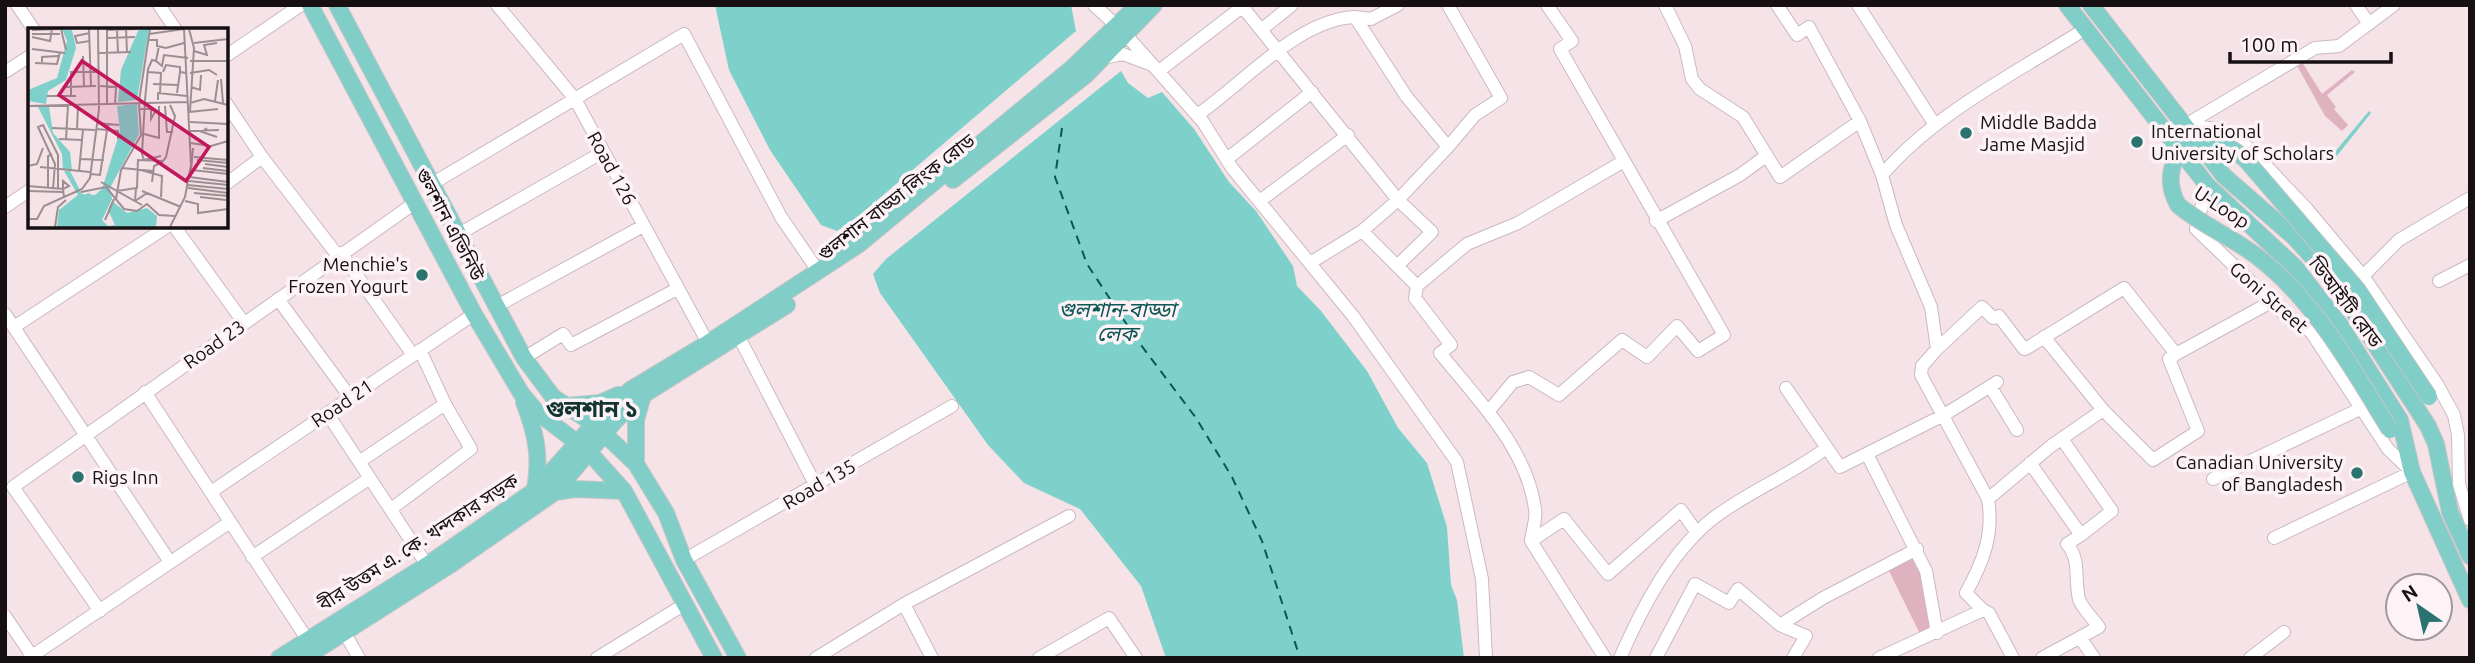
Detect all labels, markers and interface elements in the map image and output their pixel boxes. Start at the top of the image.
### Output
scale bar [2230,21,2391,65]
inset map [28,28,228,228]
text: 100 m [2240,32,2298,56]
place label: Middle Badda Jame Masjid [1980,111,2097,155]
place label: International University of Scholars [2151,120,2334,164]
marker: Middle Badda Jame Masjid [1958,125,1974,141]
street label: Road 126 [583,128,641,208]
street label: গুলশান বাড্ডা লিংক রোড [813,129,979,265]
marker: International University of Scholars [2129,134,2145,150]
street label: গুলশান এভিনিউ [411,164,489,284]
street label: U-Loop [2190,181,2254,233]
street label: ডিআইটি রোড [2304,252,2387,352]
place label: Menchie's Frozen Yogurt [288,253,409,297]
street label: Goni Street [2225,257,2313,337]
marker: Menchie's Frozen Yogurt [414,267,430,283]
water label: গুলশান-বাড্ডা লেক [1058,297,1180,345]
street label: Road 23 [179,315,249,373]
street label: Road 21 [307,374,377,432]
district label: গুলশান ১ [546,396,638,421]
place label: Canadian University of Bangladesh [2175,451,2343,495]
street label: Road 135 [779,454,859,514]
marker: Canadian University of Bangladesh [2349,465,2365,481]
place label: Rigs Inn [92,466,159,488]
marker: Rigs Inn [70,469,86,485]
street label: বীর উত্তম এ. কে. খন্দকার সড়ক [313,469,523,616]
north arrow [2384,572,2454,642]
text: N [2397,580,2422,606]

